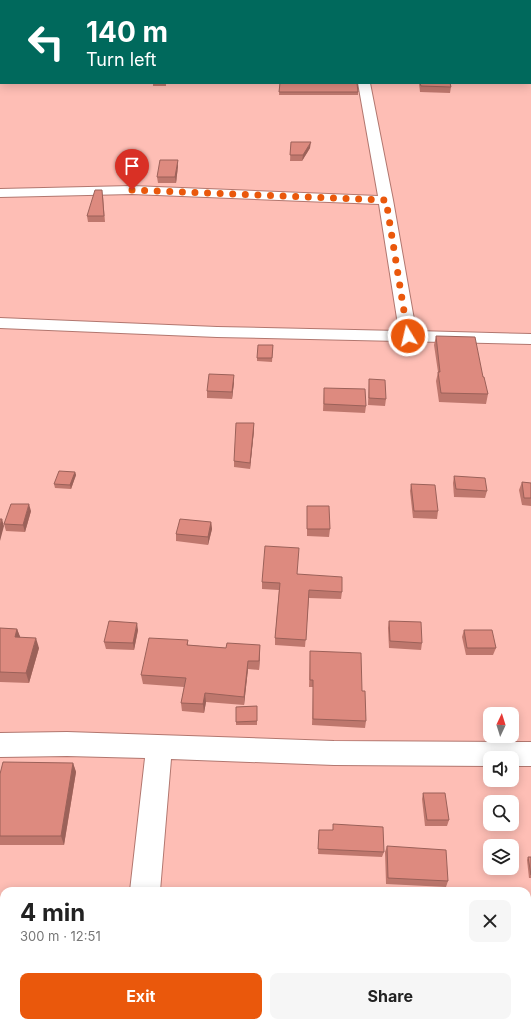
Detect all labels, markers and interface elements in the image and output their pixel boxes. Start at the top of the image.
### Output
text: 140 m [86,15,168,49]
icon: left [20,16,72,68]
text: Turn left [86,49,156,70]
pin [115,149,149,190]
icon: arrive [121,155,143,177]
position arrow [387,315,429,357]
north arrow [483,707,519,743]
map controls [483,707,519,875]
button: sound [483,751,519,787]
button: search [483,795,519,831]
button: layers [483,839,519,875]
text: 4 min [20,898,85,927]
button: close [469,900,511,942]
text: 300 m · 12:51 [20,928,101,944]
button: Exit [20,973,262,1019]
button: Share [270,973,511,1019]

